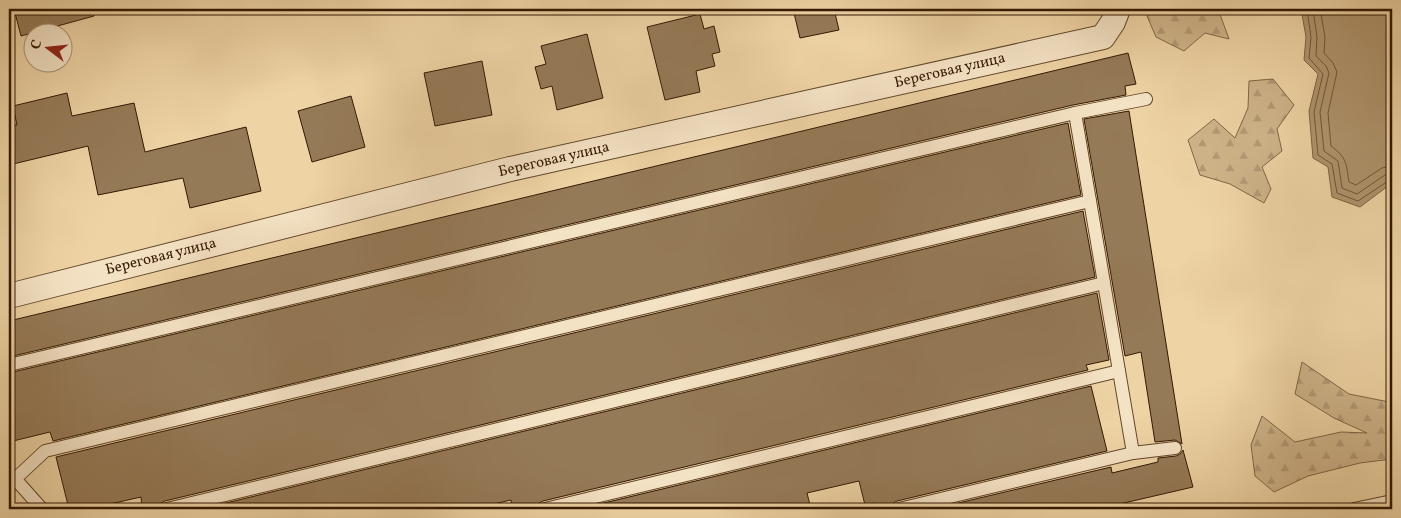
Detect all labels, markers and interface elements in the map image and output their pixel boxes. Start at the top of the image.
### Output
north arrow [22,22,72,72]
text: С [27,38,47,52]
street label: Береговая улица [892,48,1008,94]
street label: Береговая улица [496,137,612,183]
street label: Береговая улица [103,233,219,281]

